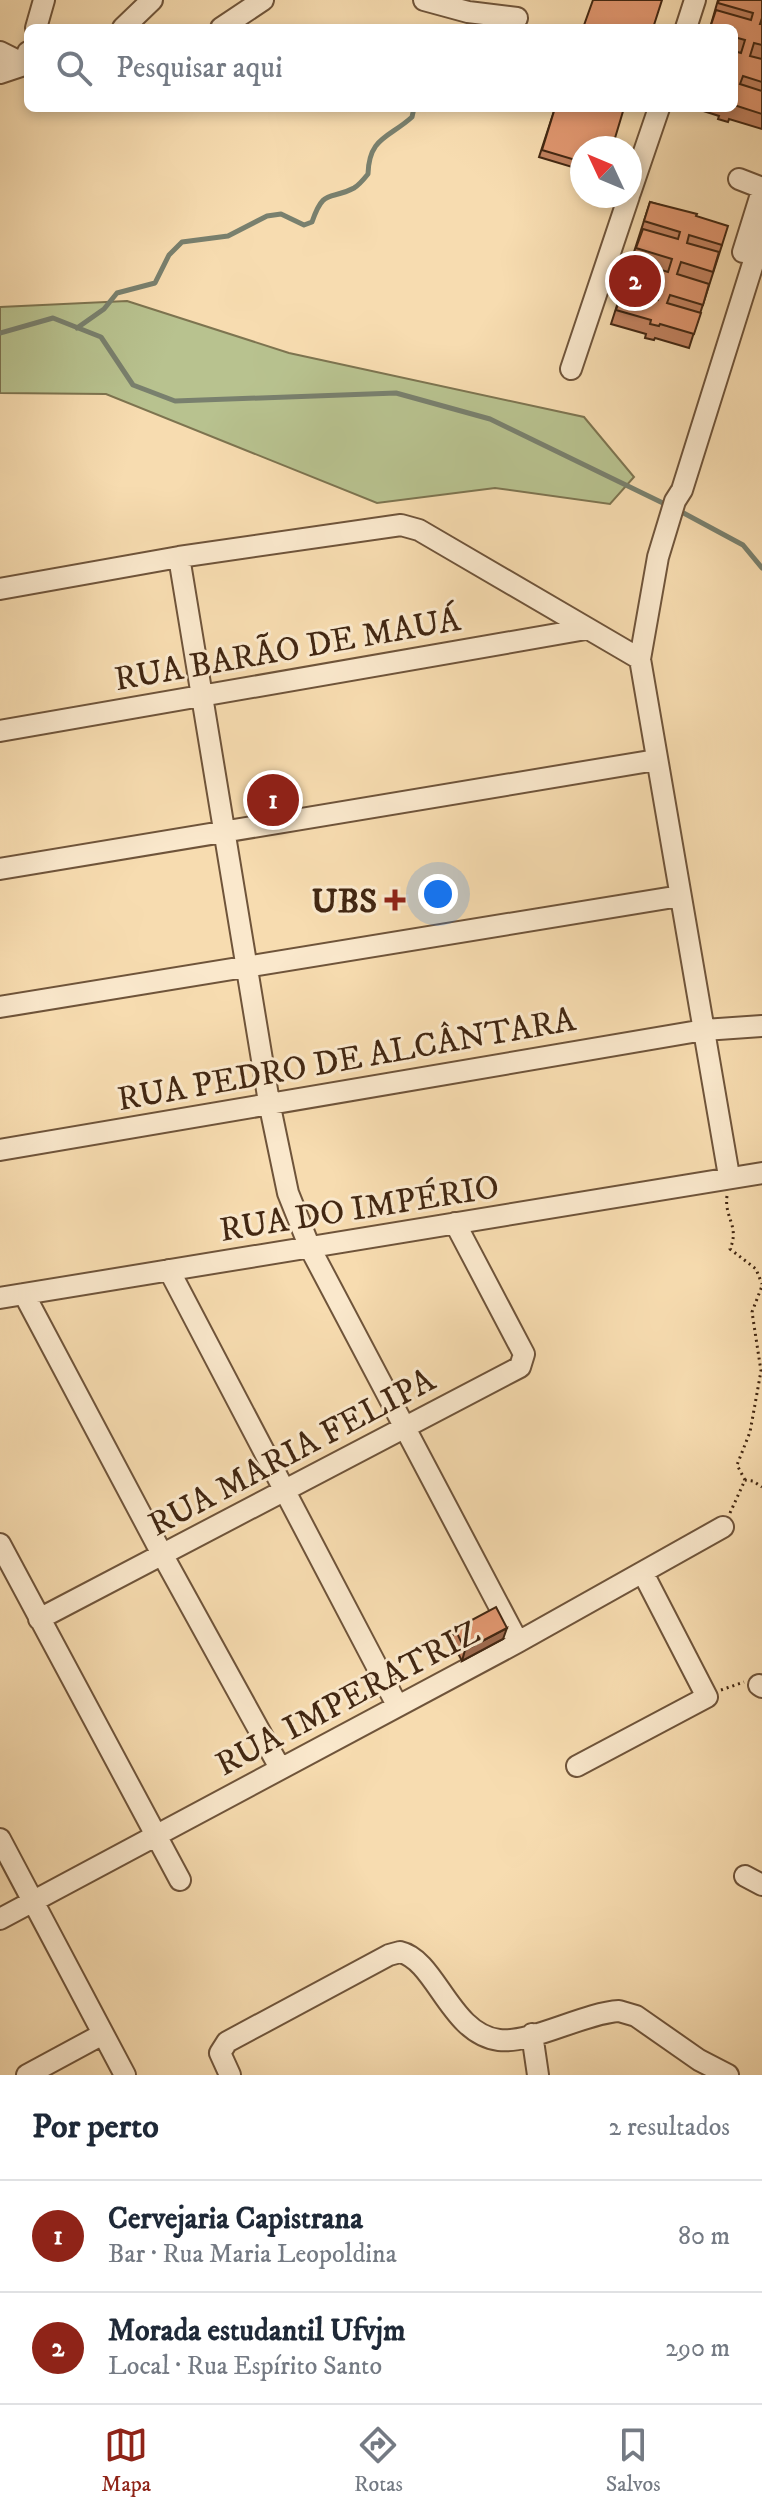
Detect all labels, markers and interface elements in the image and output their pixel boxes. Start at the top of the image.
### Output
search box [24,24,738,112]
icon: search [52,46,96,90]
text: Pesquisar aqui [116,50,283,87]
north arrow [570,136,642,208]
pin: 2 [609,251,661,311]
street label: RUA BARÃO DE MAUÁ [111,599,464,701]
pin: 1 [247,770,299,830]
your location [418,874,458,914]
place label: UBS [311,881,377,923]
marker: UBS [384,889,406,911]
street label: RUA PEDRO DE ALCÂNTARA [114,999,579,1121]
street label: RUA DO IMPÉRIO [217,1166,502,1252]
street label: RUA MARIA FELIPA [141,1359,443,1546]
street label: RUA IMPERATRIZ [209,1611,487,1786]
text: Por perto [32,2106,159,2148]
text: 2 resultados [609,2111,730,2144]
text: Cervejaria Capistrana [108,2201,363,2238]
text: 1 [53,2220,63,2253]
text: 80 m [678,2220,730,2253]
text: Bar · Rua Maria Leopoldina [108,2238,397,2271]
text: Morada estudantil Ufvjm [108,2313,406,2350]
text: 2 [52,2332,64,2365]
text: 290 m [665,2332,730,2365]
text: Local · Rua Espírito Santo [108,2350,382,2383]
tab: Mapa [101,2423,151,2498]
tab: Rotas [354,2423,403,2498]
tab: Salvos [606,2423,661,2498]

